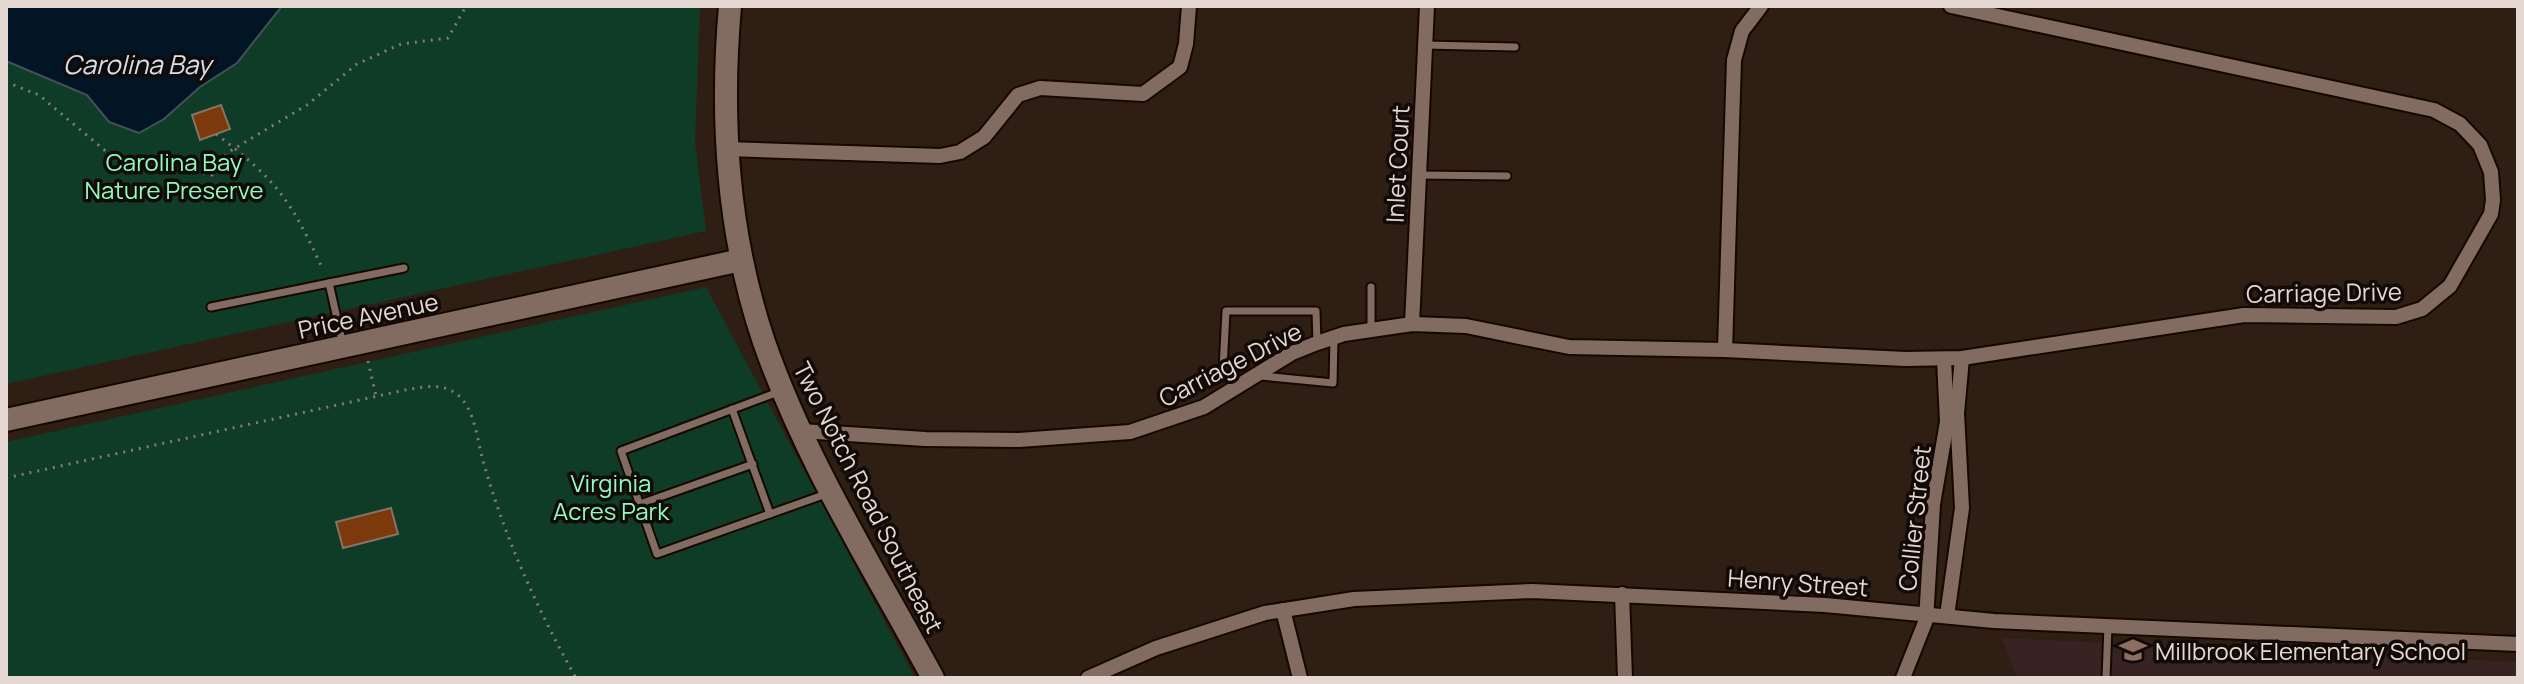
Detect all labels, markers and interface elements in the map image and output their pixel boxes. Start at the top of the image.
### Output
water label: Carolina Bay [63,46,214,82]
street label: Inlet Court [1377,104,1417,224]
park label: Carolina Bay Nature Preserve [85,145,263,206]
street label: Carriage Drive [2246,274,2402,310]
street label: Price Avenue [295,284,441,346]
street label: Carriage Drive [1153,314,1307,414]
street label: Two Notch Road Southeast [786,356,952,638]
street label: Collier Street [1890,444,1938,592]
park label: Virginia Acres Park [553,466,670,527]
street label: Henry Street [1727,561,1869,603]
place label: Millbrook Elementary School [2155,634,2466,667]
school or university icon: Millbrook Elementary School [2118,635,2148,665]

